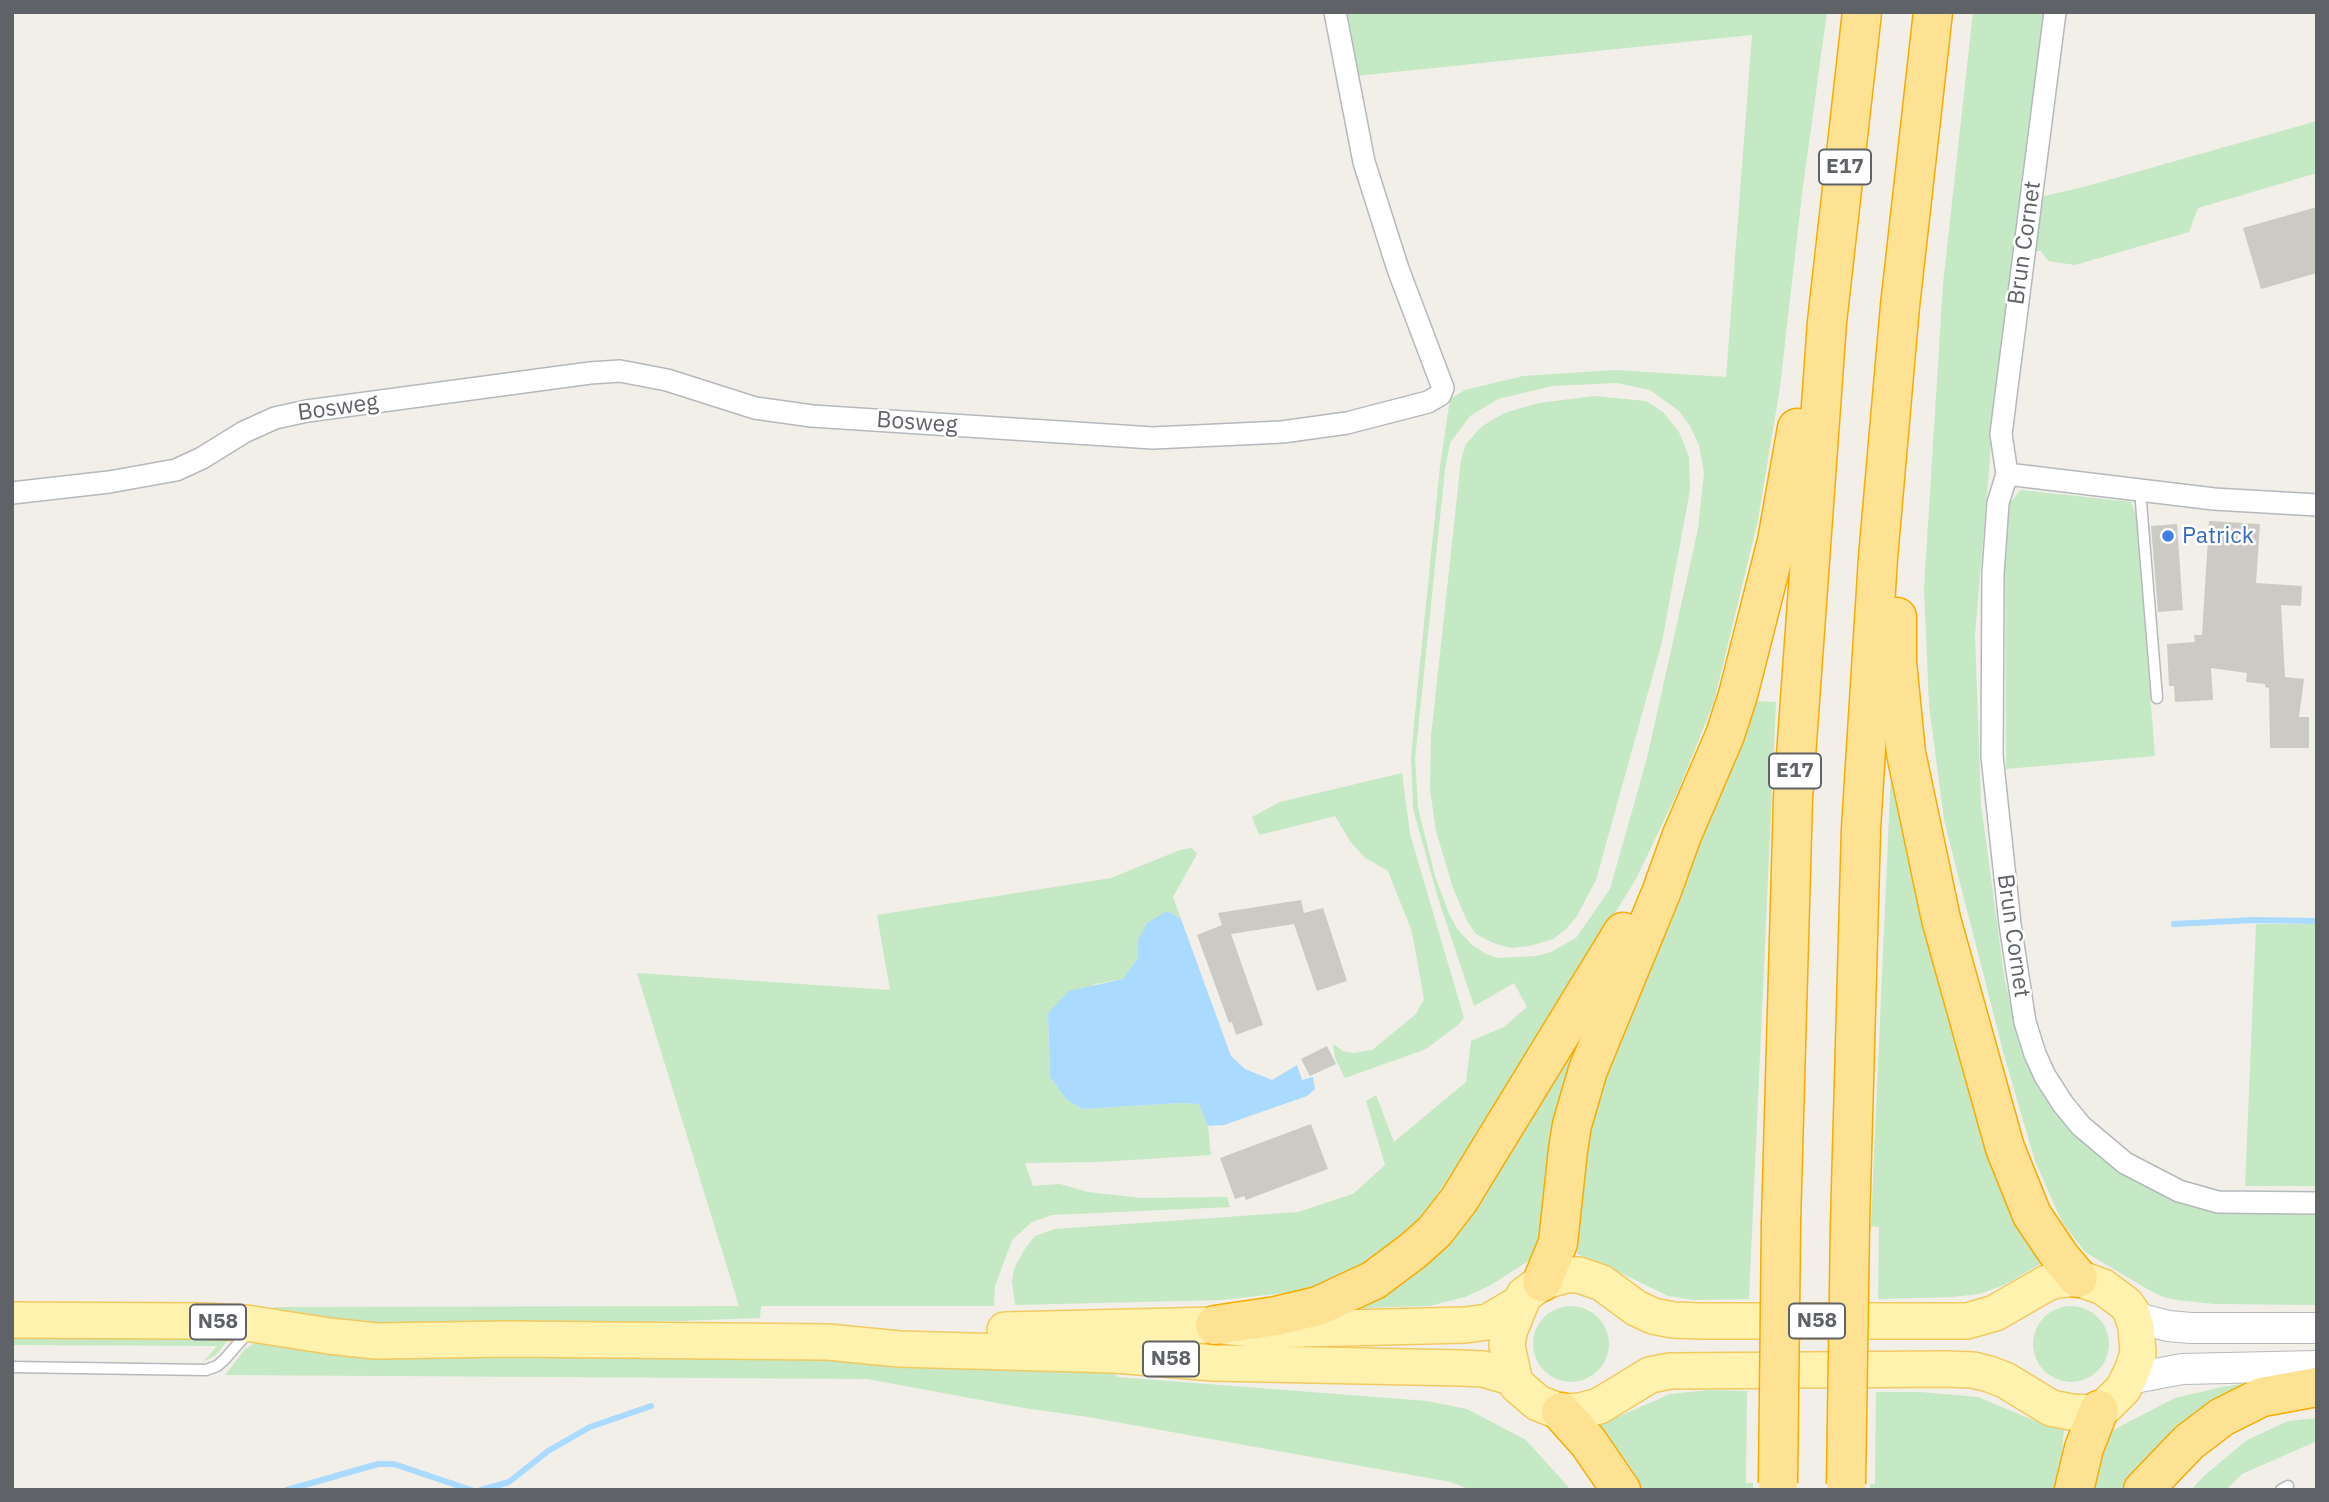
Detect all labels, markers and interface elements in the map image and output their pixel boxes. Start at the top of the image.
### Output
road number: E17 [1819,150,1871,184]
street label: Brun Cornet [2003,179,2047,307]
street label: Bosweg [296,389,380,427]
street label: Bosweg [876,406,958,440]
place label: Patrick [2182,522,2254,550]
marker: Patrick [2160,528,2176,544]
road number: E17 [1769,754,1821,788]
street label: Brun Cornet [1991,872,2035,1000]
road number: N58 [190,1304,246,1340]
road number: N58 [1789,1304,1845,1338]
road number: N58 [1143,1342,1199,1376]

